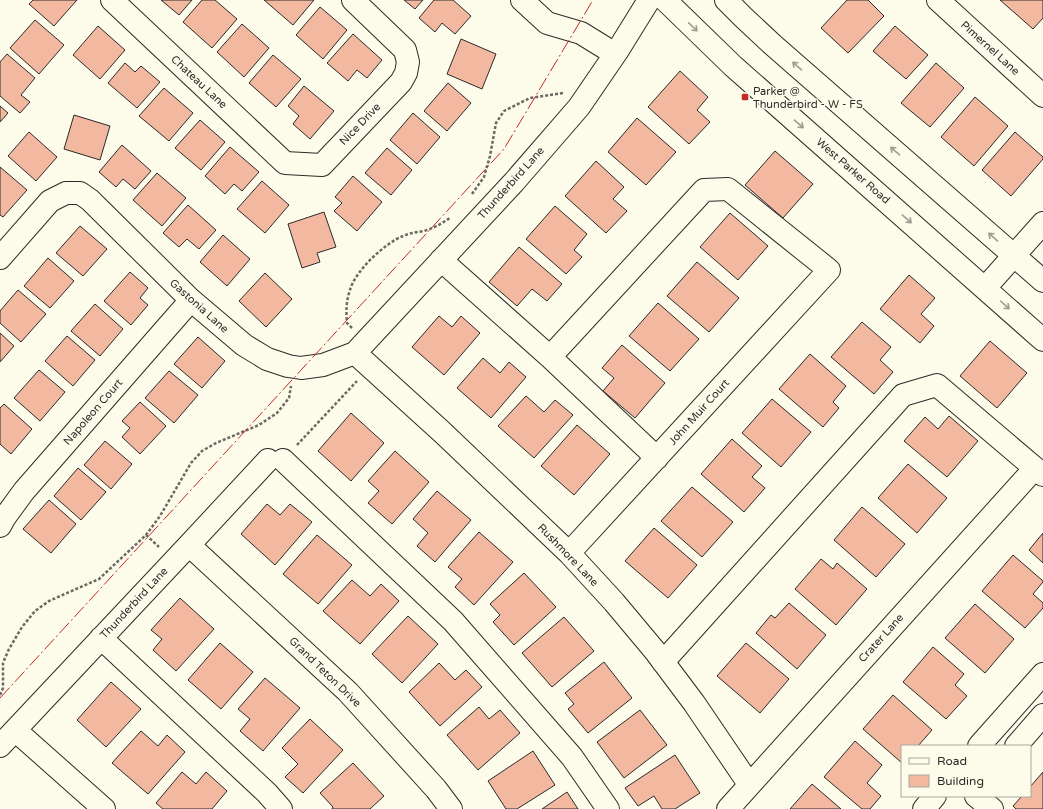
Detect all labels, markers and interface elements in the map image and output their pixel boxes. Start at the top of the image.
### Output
street label: Pimernel Lane [958,18,1022,78]
one-way arrow [688,22,698,32]
street label: Chateau Lane [168,53,230,111]
one-way arrow [792,61,803,70]
place label: Parker @ Thunderbird - W - FS [753,85,863,111]
marker: Parker @ Thunderbird - W - FS [740,92,750,102]
street label: Nice Drive [337,100,383,148]
one-way arrow [794,120,804,129]
street label: West Parker Road [813,135,893,207]
street label: Thunderbird Lane [475,144,547,222]
one-way arrow [890,147,900,156]
one-way arrow [902,215,912,224]
one-way arrow [988,232,998,242]
street label: Gastonia Lane [167,276,231,336]
one-way arrow [1000,301,1010,310]
street label: Napoleon Court [61,376,125,448]
street label: John Muir Court [666,376,732,448]
street label: Rushmore Lane [535,521,601,589]
street label: Thunderbird Lane [98,565,170,641]
street label: Crater Lane [856,611,906,665]
street label: Grand Teton Drive [286,634,364,710]
legend [901,745,1031,797]
text: Road [937,754,967,768]
text: Building [937,774,984,788]

